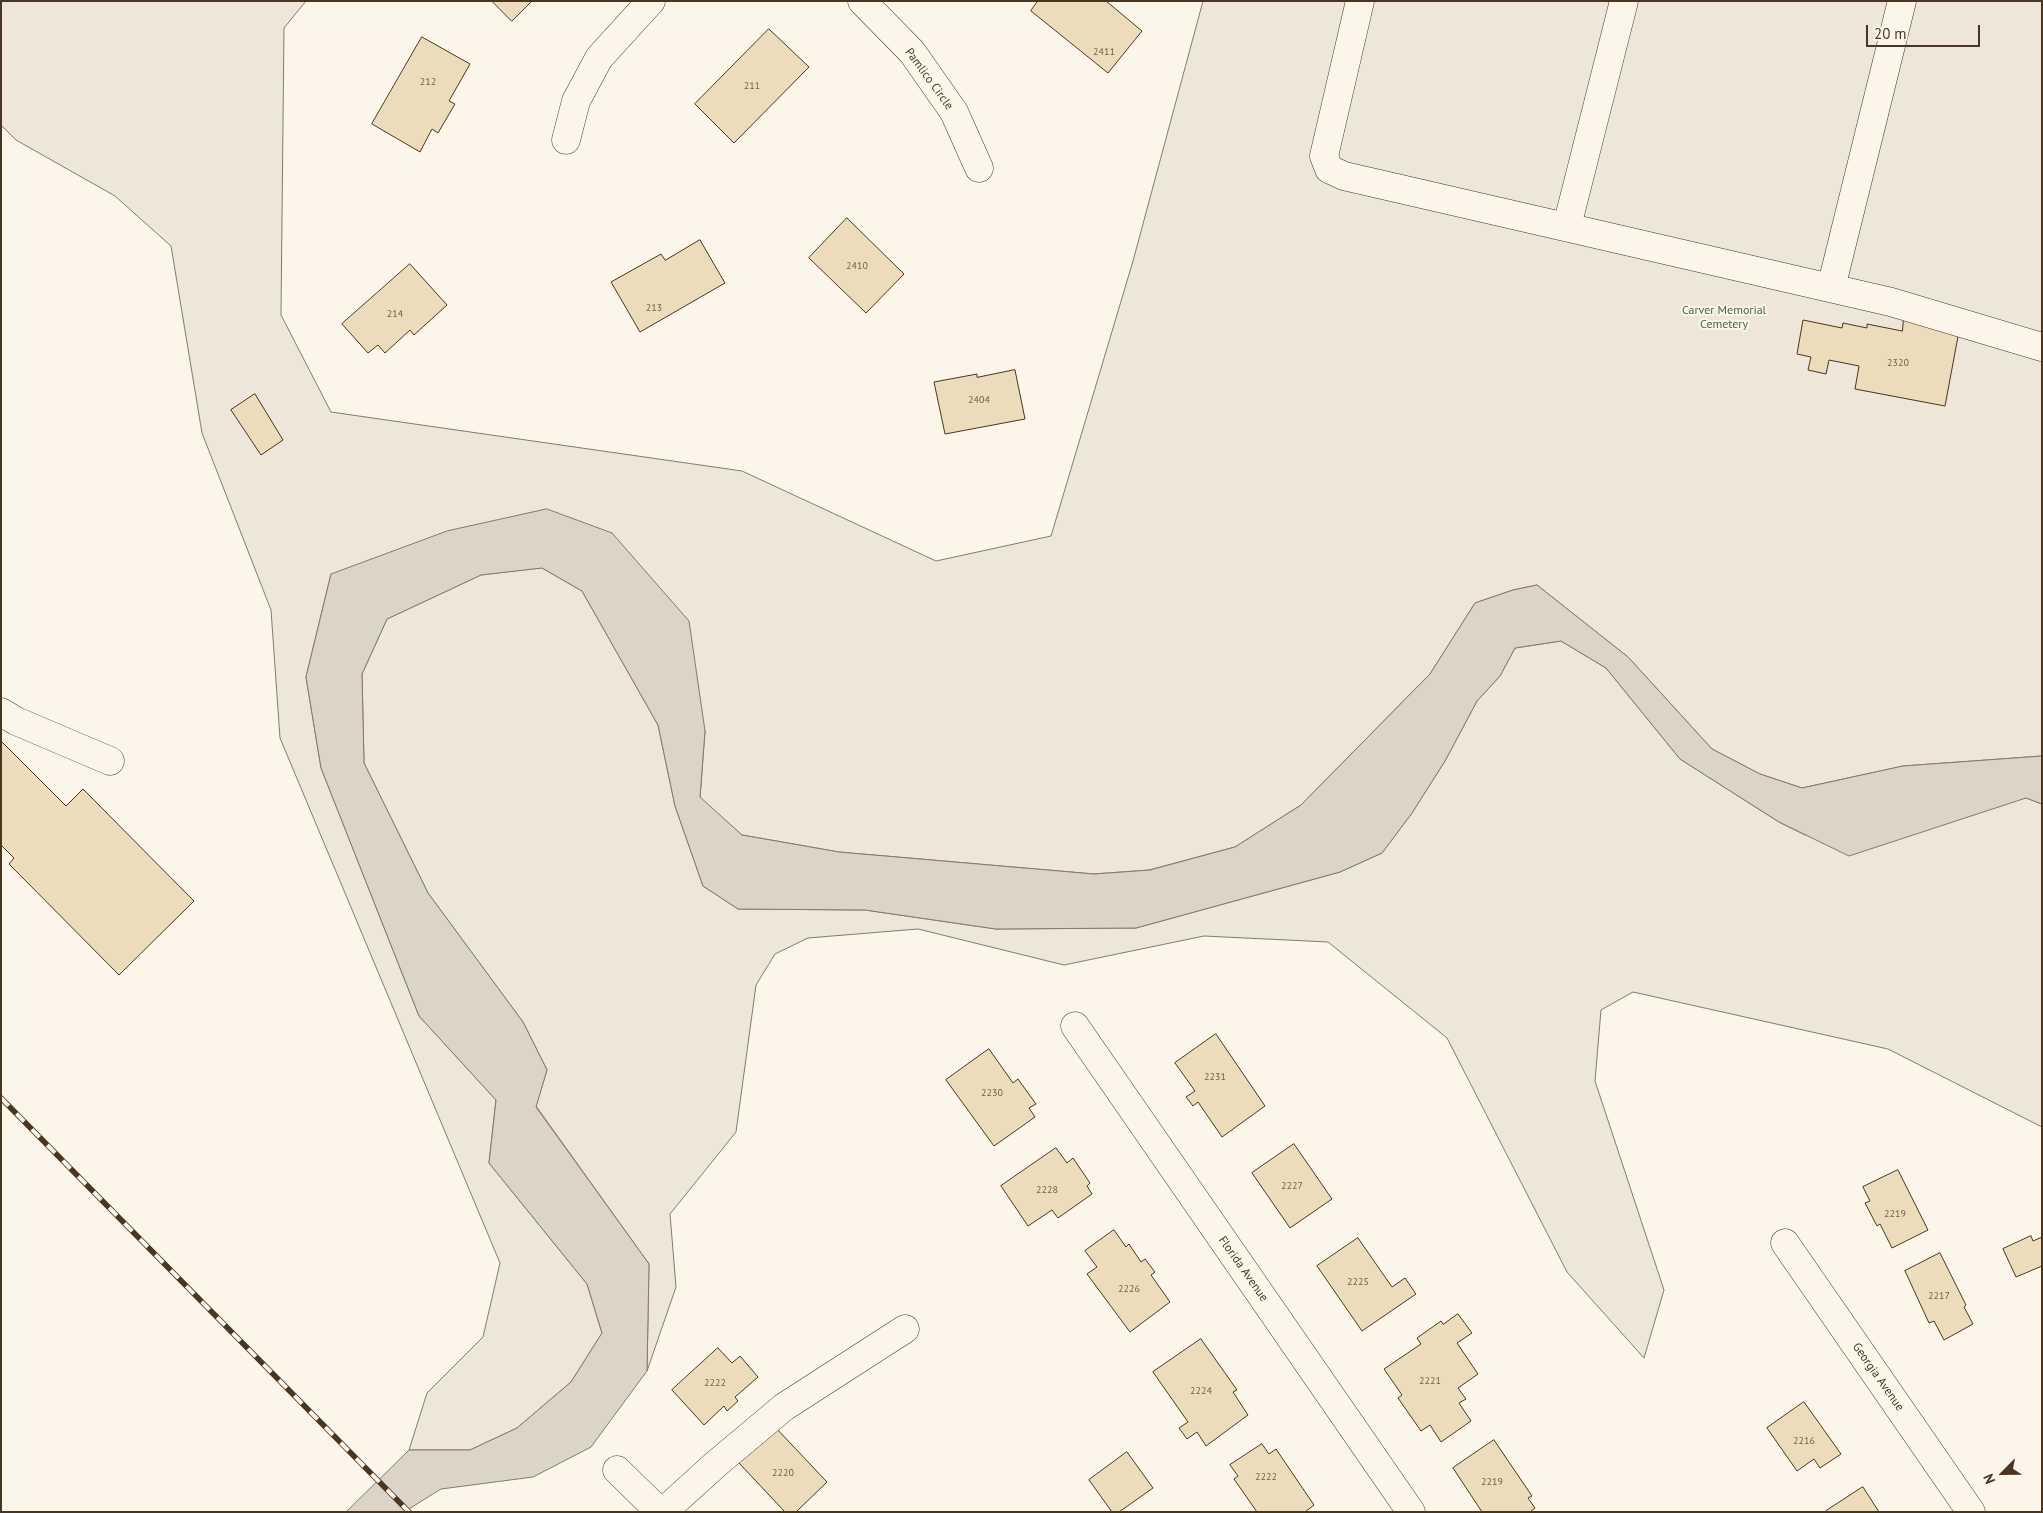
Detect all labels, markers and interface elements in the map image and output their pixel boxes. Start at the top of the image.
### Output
scale bar [1868,15,1982,47]
text: 20 m [1874,24,1907,43]
street label: Pamlico Circle [902,45,956,113]
house number: 2411 [1093,46,1115,58]
house number: 212 [420,76,436,88]
house number: 211 [744,80,760,92]
house number: 2410 [846,260,868,272]
house number: 213 [646,302,662,314]
park label: Carver Memorial Cemetery [1682,304,1766,332]
house number: 214 [387,308,403,320]
house number: 2320 [1887,357,1909,369]
house number: 2404 [968,394,990,406]
house number: 2231 [1204,1071,1226,1083]
house number: 2230 [981,1087,1003,1099]
house number: 2227 [1281,1180,1303,1192]
house number: 2228 [1036,1184,1058,1196]
house number: 2219 [1884,1208,1906,1220]
street label: Florida Avenue [1215,1234,1271,1304]
house number: 2225 [1347,1276,1369,1288]
house number: 2226 [1118,1283,1140,1295]
house number: 2217 [1928,1290,1950,1302]
street label: Georgia Avenue [1849,1340,1907,1414]
house number: 2221 [1419,1375,1441,1387]
house number: 2222 [704,1377,726,1389]
house number: 2224 [1190,1385,1212,1397]
house number: 2216 [1793,1435,1815,1447]
north arrow [1978,1448,2028,1498]
house number: 2220 [772,1467,794,1479]
house number: 2222 [1255,1471,1277,1483]
text: N [1979,1471,1999,1487]
house number: 2219 [1481,1476,1503,1488]

